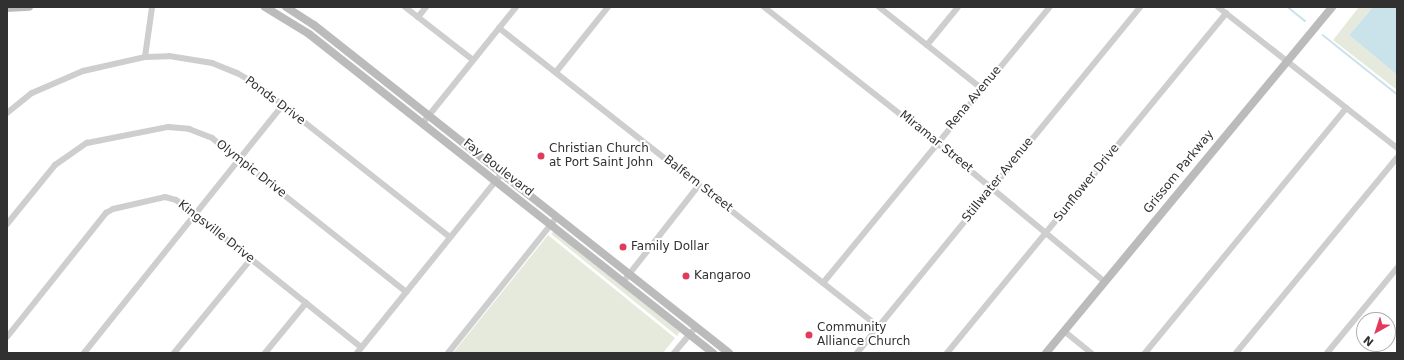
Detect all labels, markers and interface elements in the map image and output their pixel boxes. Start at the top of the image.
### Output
street label: Rena Avenue [943,63,1005,133]
street label: Ponds Drive [242,74,308,128]
street label: Miramar Street [896,108,976,176]
street label: Grissom Parkway [1141,127,1217,217]
street label: Stillwater Avenue [959,135,1037,225]
street label: Fay Boulevard [460,136,536,200]
street label: Olympic Drive [213,137,289,201]
street label: Sunflower Drive [1051,141,1123,225]
place label: Christian Church at Port Saint John [549,142,653,170]
marker: Christian Church at Port Saint John [536,151,546,161]
street label: Balfern Street [661,153,735,215]
street label: Kingsville Drive [175,198,257,266]
place label: Family Dollar [631,240,709,254]
marker: Family Dollar [618,242,628,252]
place label: Kangaroo [694,269,751,283]
marker: Kangaroo [681,271,691,281]
north arrow [1356,312,1396,352]
place label: Community Alliance Church [817,321,910,349]
marker: Community Alliance Church [804,330,814,340]
text: N [1361,333,1376,349]

